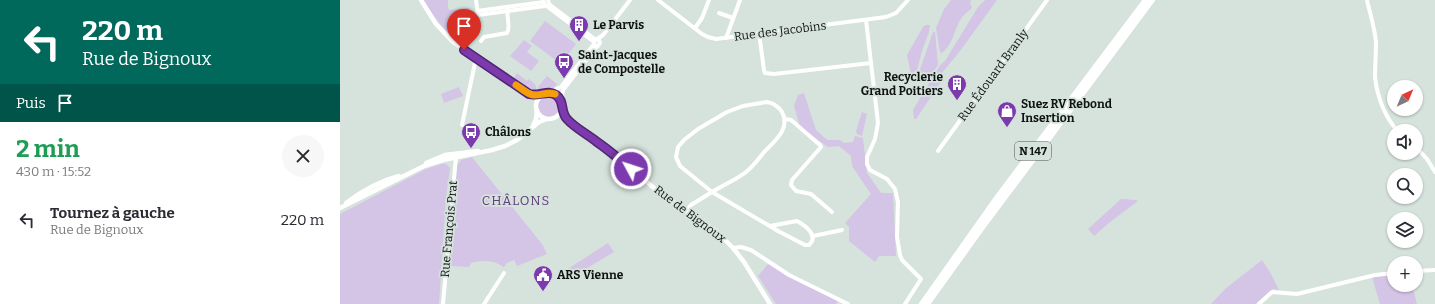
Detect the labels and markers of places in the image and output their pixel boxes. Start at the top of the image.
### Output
pin [447,9,481,50]
building icon: Le Parvis [568,14,590,42]
place label: Le Parvis [593,18,644,32]
place label: Saint-Jacques de Compostelle [578,48,665,76]
bus stop icon: Saint-Jacques de Compostelle [553,51,575,79]
place label: Recyclerie Grand Poitiers [861,70,943,98]
building icon: Recyclerie Grand Poitiers [946,73,968,101]
place label: Suez RV Rebond Insertion [1021,97,1113,125]
shop icon: Suez RV Rebond Insertion [996,100,1018,128]
bus stop icon: Châlons [460,121,482,149]
place label: Châlons [485,125,531,139]
public building icon: ARS Vienne [532,264,554,292]
place label: ARS Vienne [557,268,624,282]

